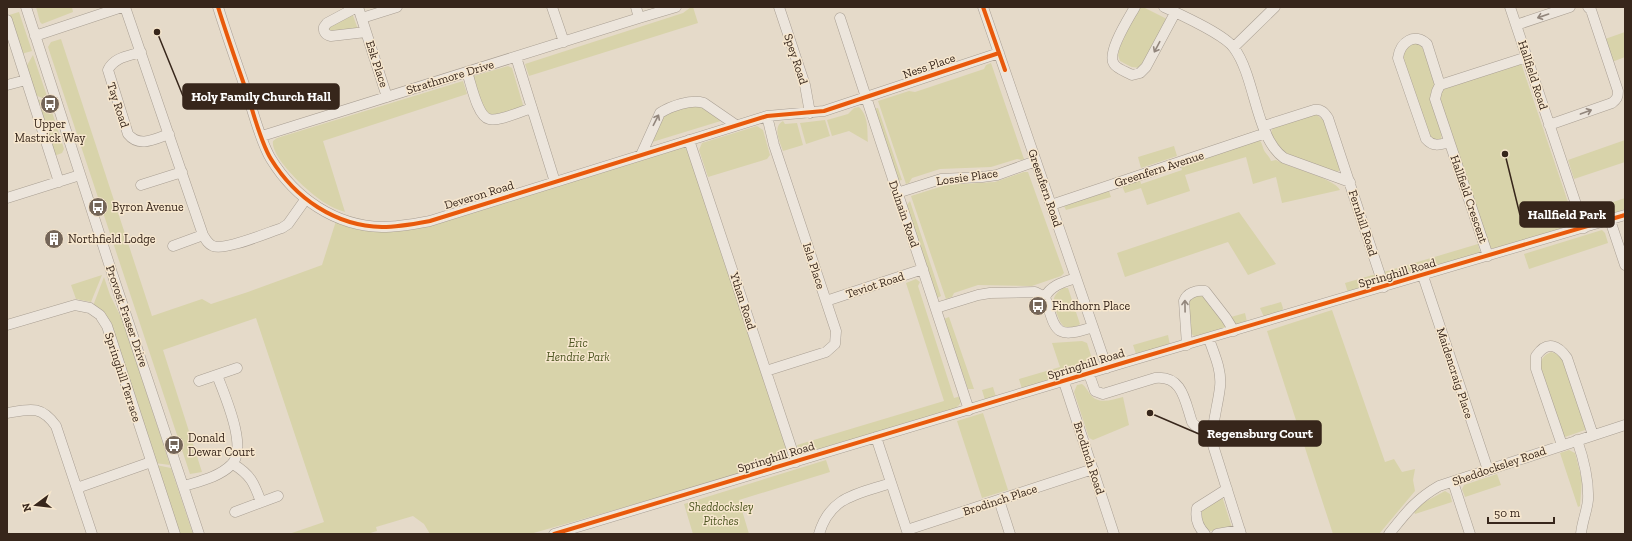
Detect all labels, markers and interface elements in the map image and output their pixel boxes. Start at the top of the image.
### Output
one-way arrow [1537,13,1550,20]
street label: Spey Road [781,32,811,87]
street label: Esk Place [363,39,391,89]
street label: Hallfield Road [1515,39,1551,112]
one-way arrow [1153,41,1160,53]
street label: Ness Place [901,50,957,81]
street label: Strathmore Drive [404,57,496,97]
street label: Tay Road [104,80,132,130]
callout: Holy Family Church Hall [183,84,339,109]
text: Holy Family Church Hall [191,89,331,104]
bus stop icon: Upper Mastrick Way [39,93,61,115]
one-way arrow [1580,108,1593,115]
one-way arrow [653,114,661,126]
place label: Upper Mastrick Way [15,117,86,145]
street label: Greenfern Road [1025,147,1065,229]
street label: Greenfern Avenue [1113,148,1206,190]
street label: Hallfield Crescent [1447,153,1491,245]
street label: Lossie Place [935,166,999,188]
street label: Deveron Road [443,178,516,212]
street label: Dulnain Road [886,179,922,250]
street label: Fernhill Road [1346,188,1380,258]
bus stop icon: Byron Avenue [87,196,109,218]
place label: Byron Avenue [112,200,184,214]
callout: Hallfield Park [1520,202,1614,227]
text: Hallfield Park [1528,207,1606,222]
building icon: Northfield Lodge [43,228,65,250]
place label: Northfield Lodge [68,232,156,246]
street label: Isla Place [800,241,828,291]
street label: Springhill Road [1357,255,1438,291]
street label: Provost Fraser Drive [103,263,151,369]
street label: Teviot Road [844,269,906,301]
street label: Ythan Road [727,270,759,332]
bus stop icon: Findhorn Place [1027,295,1049,317]
place label: Findhorn Place [1052,299,1130,313]
one-way arrow [1181,300,1189,313]
street label: Maidencraig Place [1434,326,1476,421]
street label: Springhill Terrace [102,331,144,424]
park label: Eric Hendrie Park [546,336,610,364]
street label: Springhill Road [1046,346,1127,382]
street label: Brodinch Road [1071,420,1108,497]
callout: Regensburg Court [1199,421,1321,446]
text: Regensburg Court [1207,426,1314,441]
place label: Donald Dewar Court [188,431,255,459]
bus stop icon: Donald Dewar Court [163,434,185,456]
street label: Springhill Road [736,439,817,475]
street label: Sheddocksley Road [1450,443,1548,489]
street label: Brodinch Place [961,481,1039,519]
north arrow [16,485,56,525]
scale bar [1488,499,1554,525]
park label: Sheddocksley Pitches [689,500,754,528]
text: N [19,501,34,513]
text: 50 m [1494,506,1521,520]

